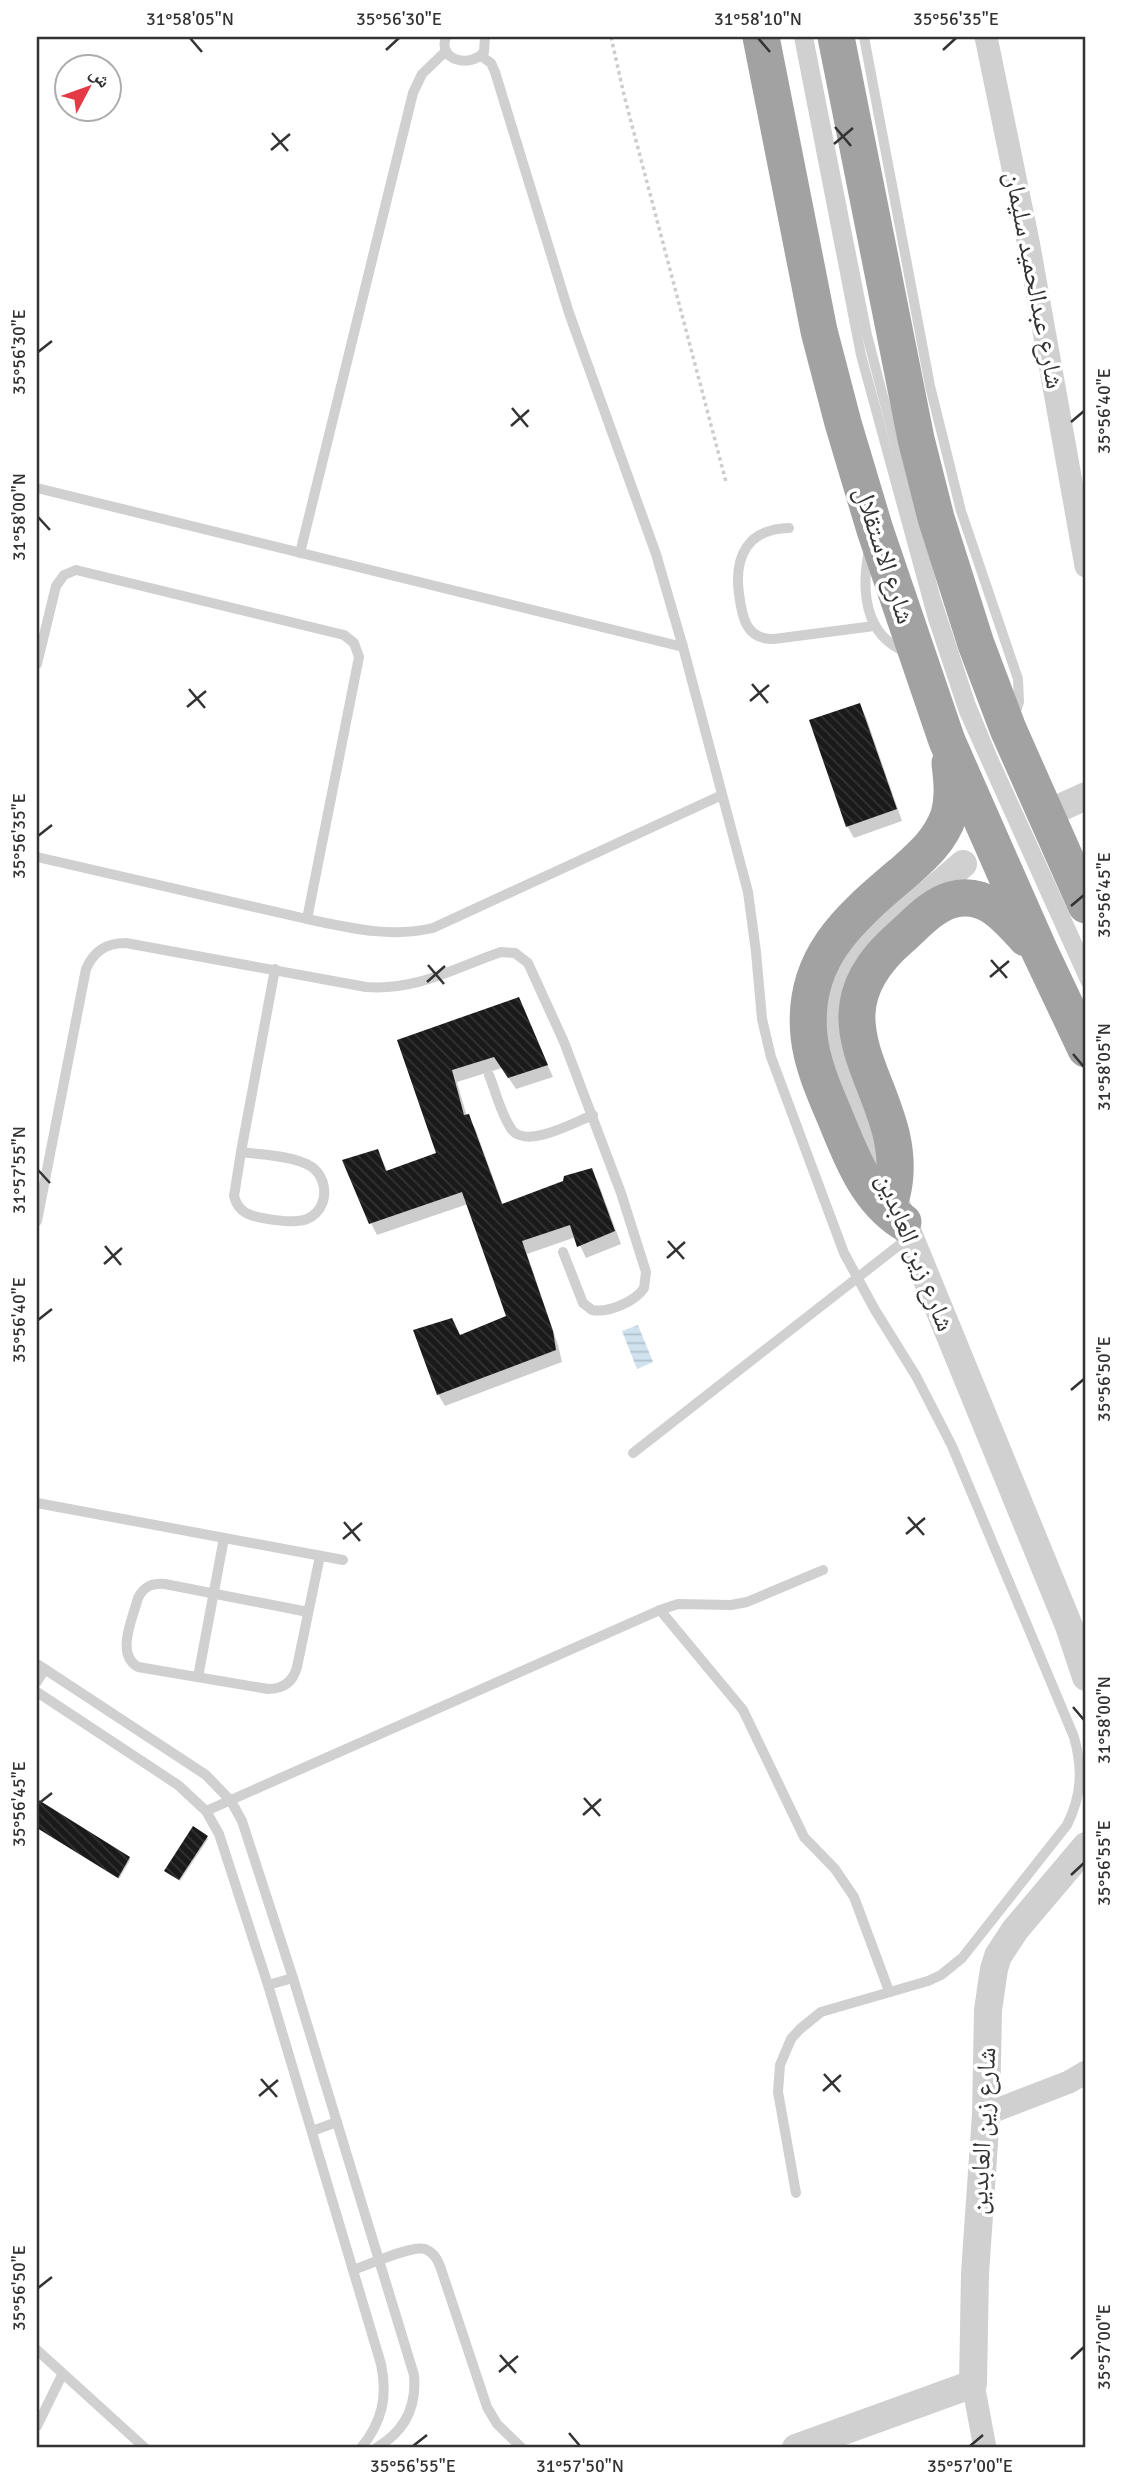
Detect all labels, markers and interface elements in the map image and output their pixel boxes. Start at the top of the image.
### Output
text: 31°58'05"N [146,8,234,30]
text: 35°56'30"E [356,8,442,30]
text: 31°58'10"N [714,8,802,30]
text: 35°56'35"E [913,8,999,30]
north arrow [52,52,122,122]
text: ش [84,62,116,93]
street label: شارع عبدالحميد سليمان [997,169,1071,392]
text: 35°56'30"E [8,309,30,395]
text: 35°56'40"E [1093,368,1115,454]
text: 31°58'00"N [8,473,30,561]
street label: شارع الاستقلال [847,483,921,628]
text: 35°56'35"E [8,793,30,879]
text: 35°56'45"E [1093,852,1115,938]
text: 31°58'05"N [1093,1023,1115,1111]
text: 31°57'55"N [8,1126,30,1214]
street label: شارع زين العابدين [869,1169,961,1336]
text: 35°56'40"E [8,1277,30,1363]
text: 35°56'50"E [1093,1336,1115,1422]
text: 31°58'00"N [1093,1676,1115,1764]
text: 35°56'45"E [8,1761,30,1847]
text: 35°56'55"E [1093,1820,1115,1906]
street label: شارع زين العابدين [963,2046,1003,2216]
text: 35°56'50"E [8,2245,30,2331]
text: 35°57'00"E [1093,2304,1115,2390]
text: 35°56'55"E [370,2455,456,2477]
text: 31°57'50"N [536,2455,624,2477]
text: 35°57'00"E [927,2455,1013,2477]

